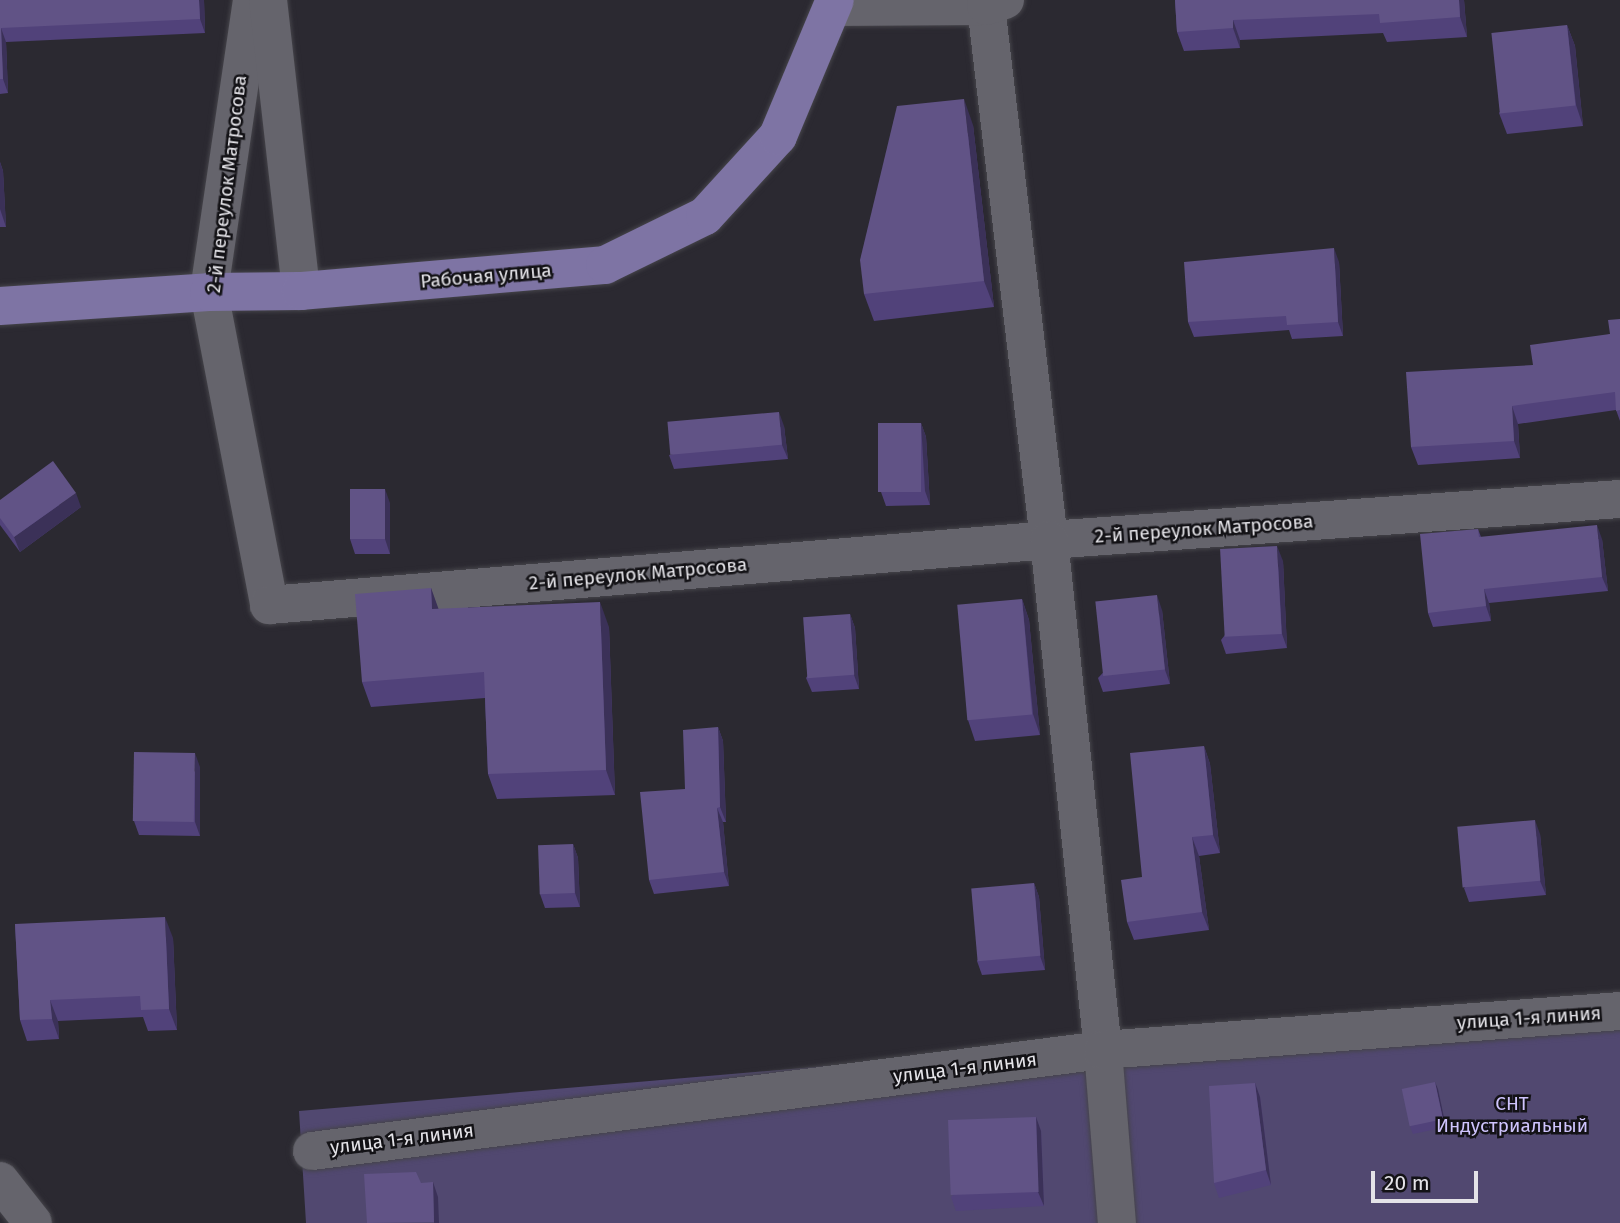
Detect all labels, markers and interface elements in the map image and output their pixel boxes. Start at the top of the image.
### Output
street label: 2-й переулок Матросова [202,74,252,294]
street label: Рабочая улица [419,259,553,293]
street label: 2-й переулок Матросова [1094,510,1314,548]
street label: 2-й переулок Матросова [528,553,748,595]
street label: улица 1-я линия [1456,1002,1602,1034]
street label: улица 1-я линия [892,1048,1038,1088]
park label: СНТ Индустриальный [1436,1093,1588,1137]
street label: улица 1-я линия [329,1119,475,1159]
scale bar [1375,1156,1482,1200]
text: 20 m [1384,1170,1430,1196]

